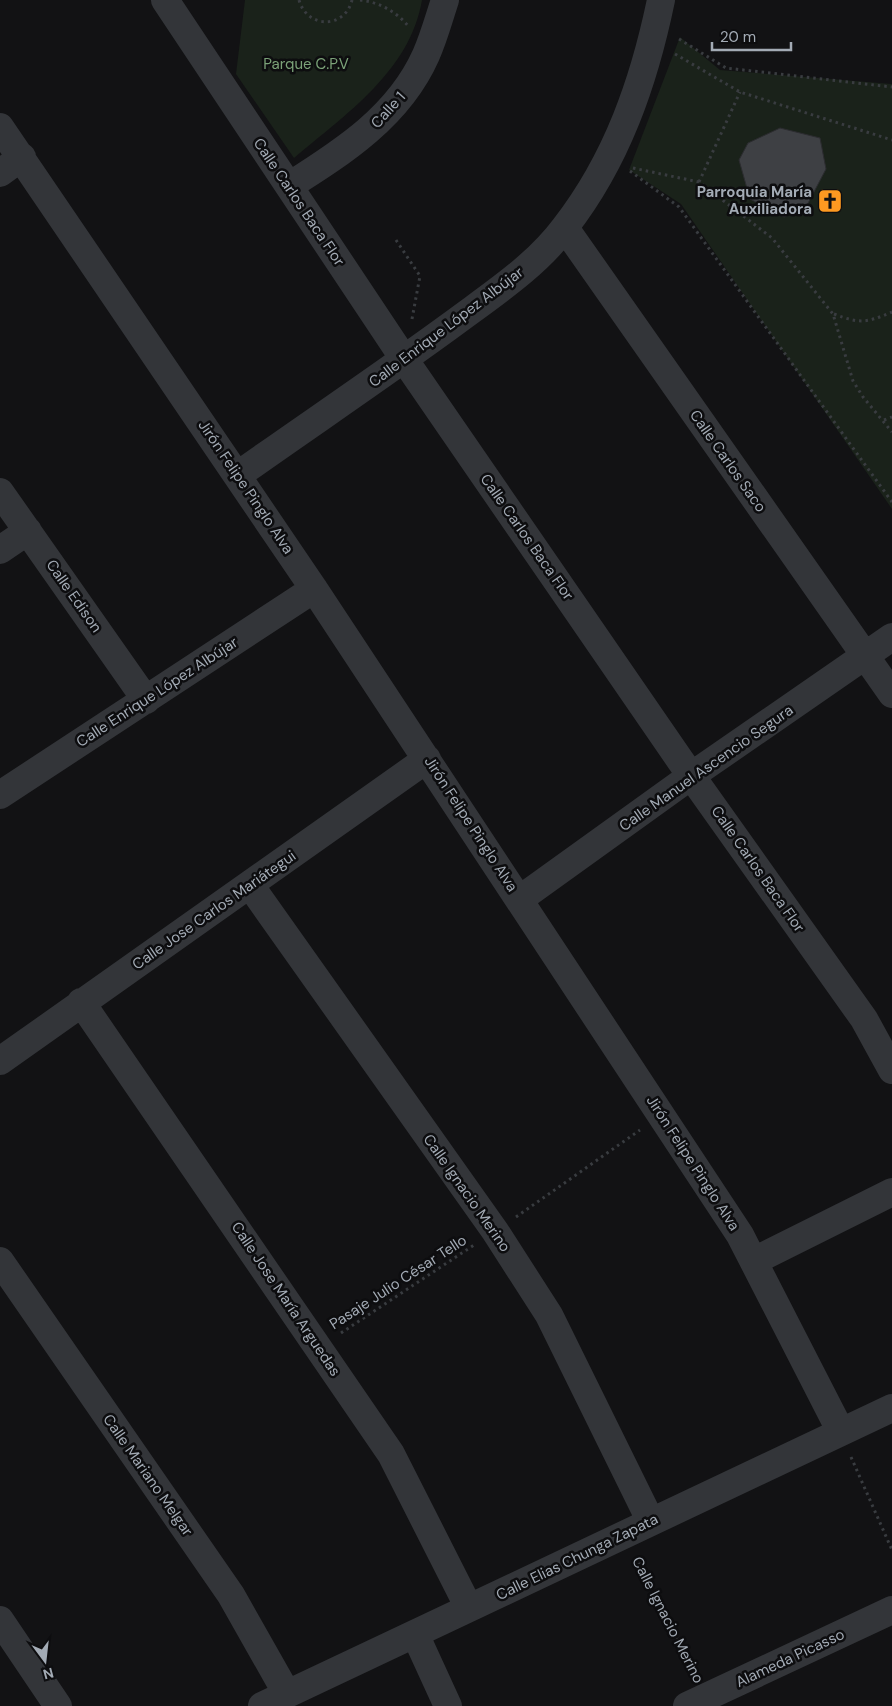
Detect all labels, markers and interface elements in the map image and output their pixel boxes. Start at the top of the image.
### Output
scale bar [712,20,791,52]
text: 20 m [720,27,756,47]
park label: Parque C.P.V [263,54,349,74]
street label: Calle 1 [366,87,410,133]
street label: Calle Carlos Baca Flor [249,134,350,270]
place label: Parroquia María Auxiliadora [697,182,812,219]
church icon: Parroquia María Auxiliadora [817,188,843,214]
street label: Calle Enrique López Albújar [365,262,528,392]
street label: Calle Carlos Saco [685,406,771,516]
street label: Jirón Felipe Pinglo Alva [194,416,298,558]
street label: Calle Carlos Baca Flor [476,470,578,605]
street label: Calle Edison [42,556,106,636]
street label: Calle Enrique López Albújar [72,632,242,752]
street label: Calle Manuel Ascencio Segura [615,700,797,836]
street label: Jirón Felipe Pinglo Alva [420,753,522,895]
street label: Calle Carlos Baca Flor [707,802,809,937]
street label: Calle Jose Carlos Mariátegui [128,846,300,974]
street label: Jirón Felipe Pinglo Alva [642,1092,744,1234]
street label: Calle Ignacio Merino [419,1130,515,1256]
street label: Calle Jose María Arguedas [227,1218,345,1380]
street label: Pasaje Julio César Tello [325,1230,471,1334]
street label: Calle Mariano Melgar [98,1410,198,1540]
street label: Calle Elias Chunga Zapata [493,1509,661,1605]
street label: Calle Ignacio Merino [627,1553,709,1687]
street label: Alameda Picasso [732,1624,848,1692]
north arrow [20,1636,70,1686]
text: N [41,1664,56,1684]

